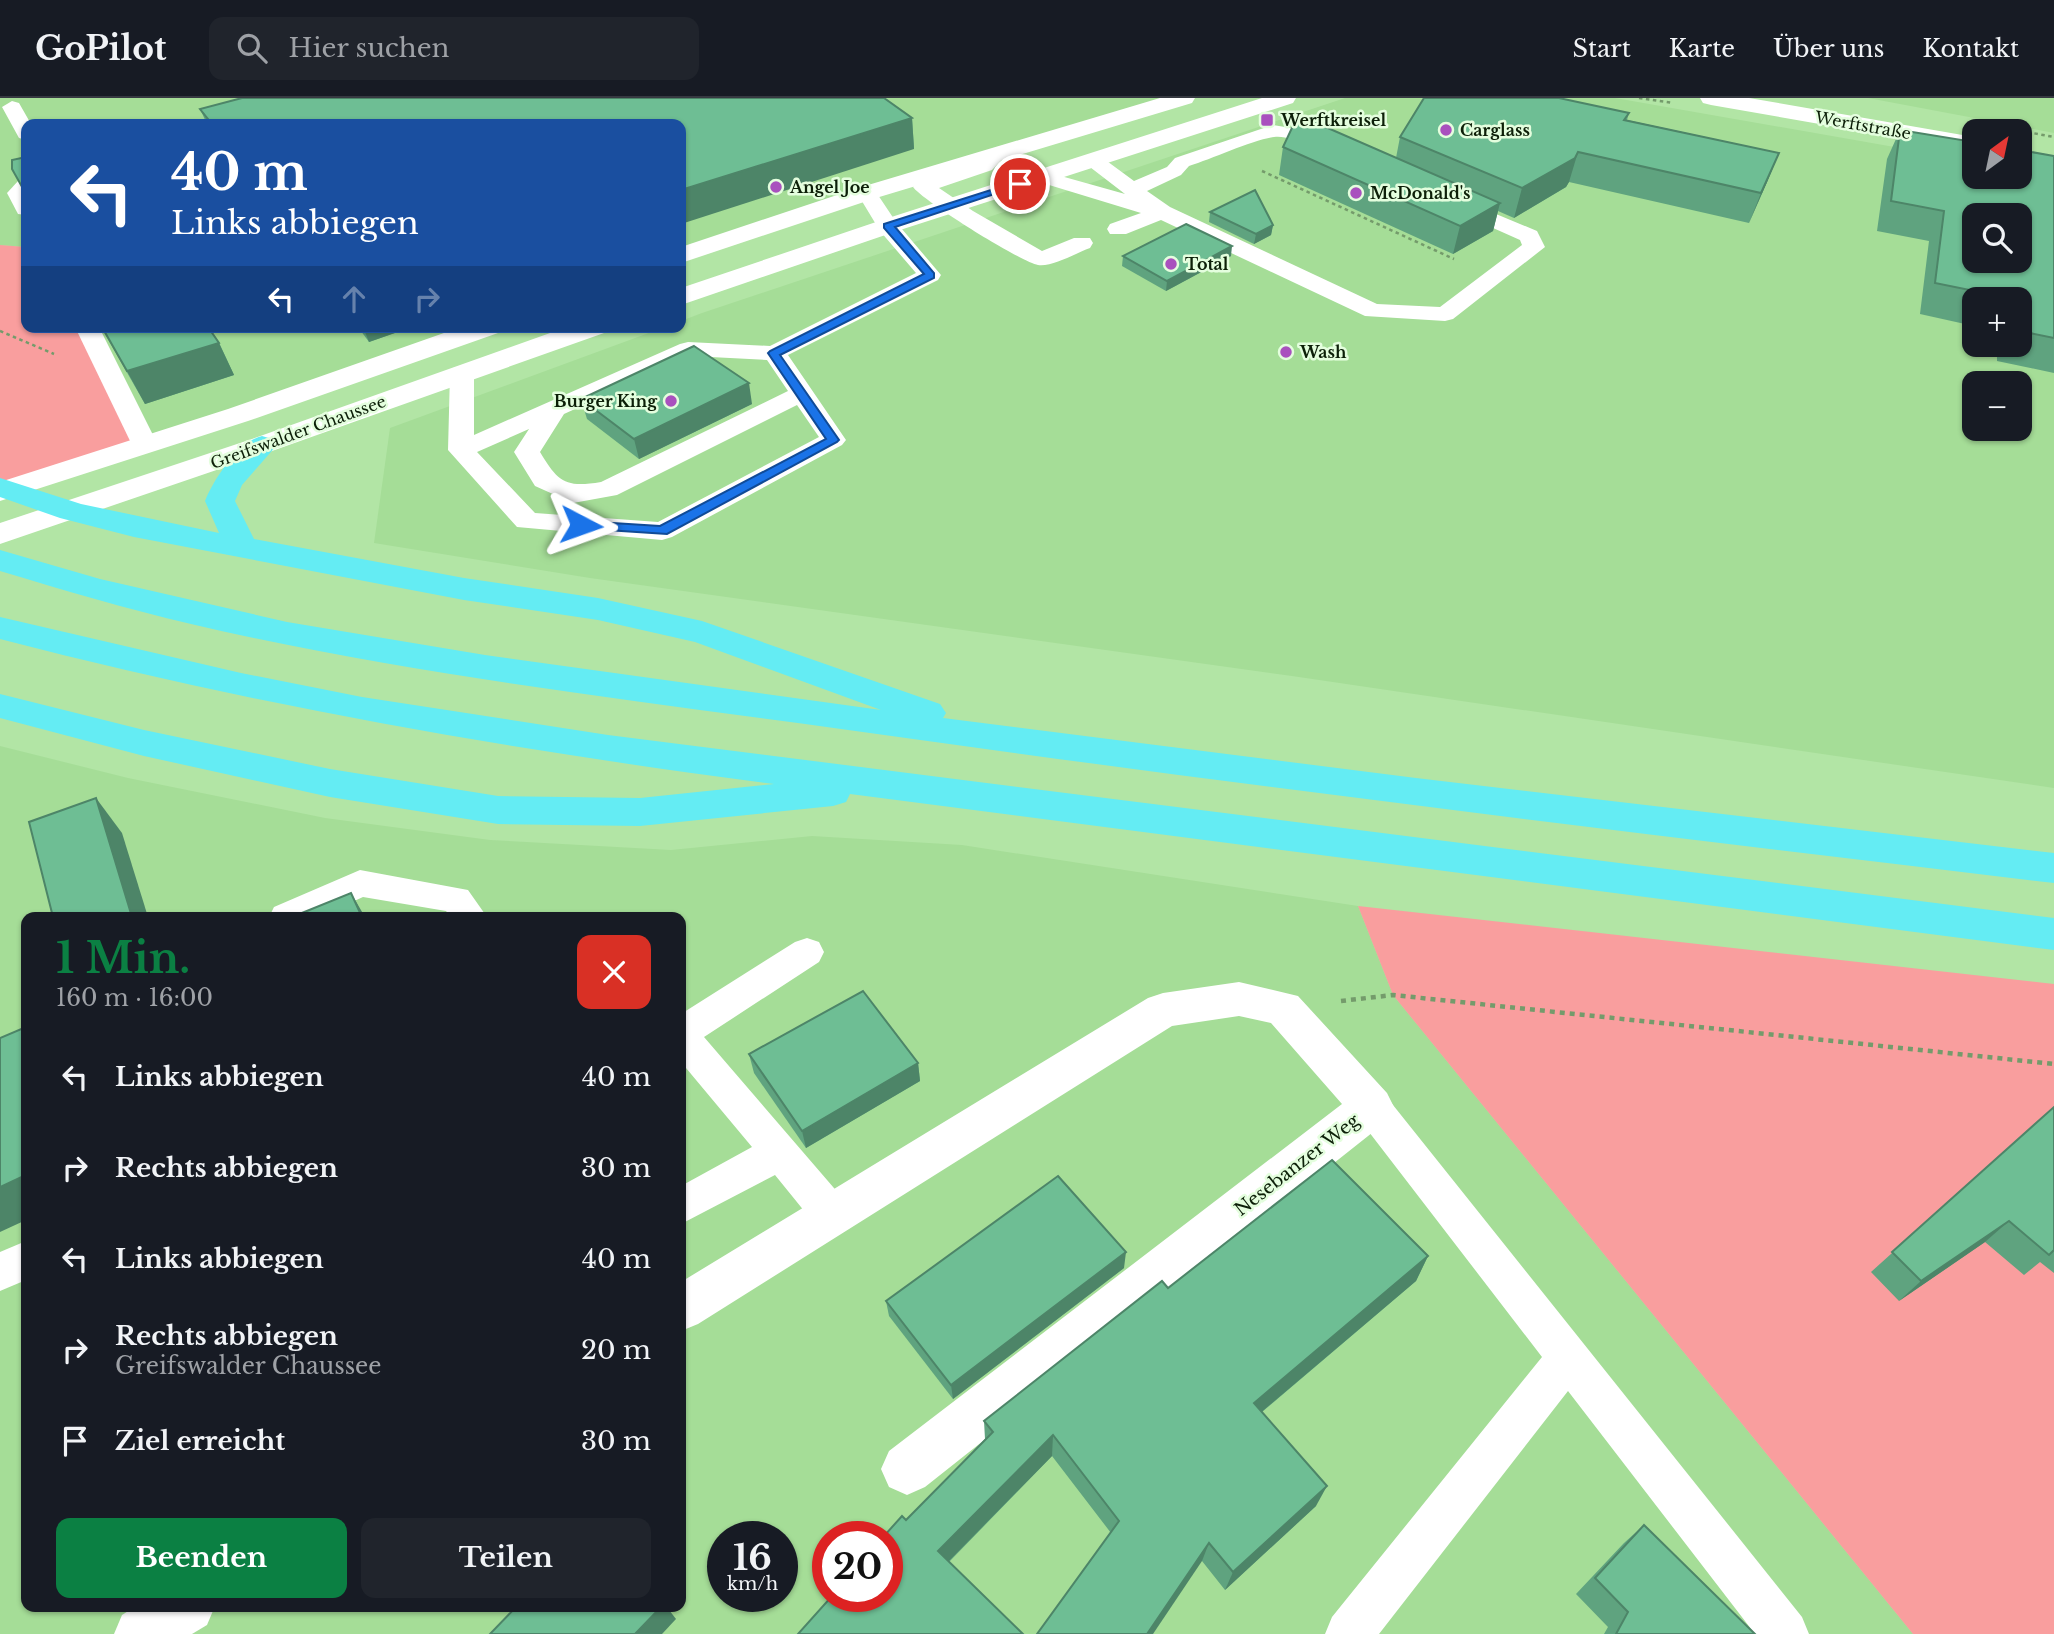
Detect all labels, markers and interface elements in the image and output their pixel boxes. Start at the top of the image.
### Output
search box [209,17,699,80]
text: GoPilot [35,28,167,69]
icon: search [233,29,271,67]
text: Hier suchen [289,32,449,64]
text: Start [1573,34,1631,63]
text: Karte [1669,34,1735,63]
text: Über uns [1773,34,1885,63]
text: Kontakt [1923,34,2019,63]
street label: Werftstraße [1813,107,1912,143]
place label: Werftkreisel [1280,110,1386,130]
marker: Werftkreisel [1259,112,1275,128]
north arrow [1962,119,2032,189]
map controls [1962,119,2032,441]
place label: Carglass [1460,120,1530,140]
marker: Carglass [1438,122,1454,138]
text: 40 m [171,142,308,203]
icon: left [56,147,147,238]
pin [990,154,1050,214]
icon: arrive [1001,165,1039,203]
place label: Angel Joe [789,177,870,197]
marker: Angel Joe [768,179,784,195]
place label: McDonald's [1370,183,1471,203]
marker: McDonald's [1348,185,1364,201]
text: Links abbiegen [171,203,419,243]
button: search [1962,203,2032,273]
place label: Total [1185,254,1229,274]
marker: Total [1163,256,1179,272]
icon: left [262,280,300,318]
icon: ahead [335,280,373,318]
icon: right [408,280,446,318]
button: + [1962,287,2032,357]
place label: Wash [1299,342,1347,362]
marker: Wash [1278,344,1294,360]
button: − [1962,371,2032,441]
street label: Greifswalder Chaussee [207,391,389,473]
place label: Burger King [554,391,658,411]
marker: Burger King [663,393,679,409]
position arrow [544,488,618,562]
text: 1 Min. [56,932,190,984]
button: close [577,935,651,1009]
text: 160 m · 16:00 [56,984,213,1012]
icon: left [56,1058,94,1096]
text: Links abbiegen [115,1061,324,1093]
text: 40 m [582,1061,651,1093]
street label: Nesebanzer Weg [1230,1109,1364,1221]
icon: right [56,1149,94,1187]
text: Rechts abbiegen [115,1152,338,1184]
text: 30 m [581,1152,651,1184]
icon: left [56,1240,94,1278]
text: Links abbiegen [115,1243,324,1275]
text: 40 m [582,1243,651,1275]
text: Rechts abbiegen [115,1320,338,1352]
icon: right [56,1331,94,1369]
text: 20 m [581,1334,651,1366]
text: Greifswalder Chaussee [115,1352,381,1380]
icon: arrive [56,1422,94,1460]
text: Ziel erreicht [115,1425,285,1457]
text: 30 m [581,1425,651,1457]
button: Beenden [56,1518,347,1598]
button: Teilen [361,1518,651,1598]
speed limit sign: 20 [812,1521,903,1612]
text: 16 [733,1536,772,1579]
text: km/h [727,1573,778,1595]

